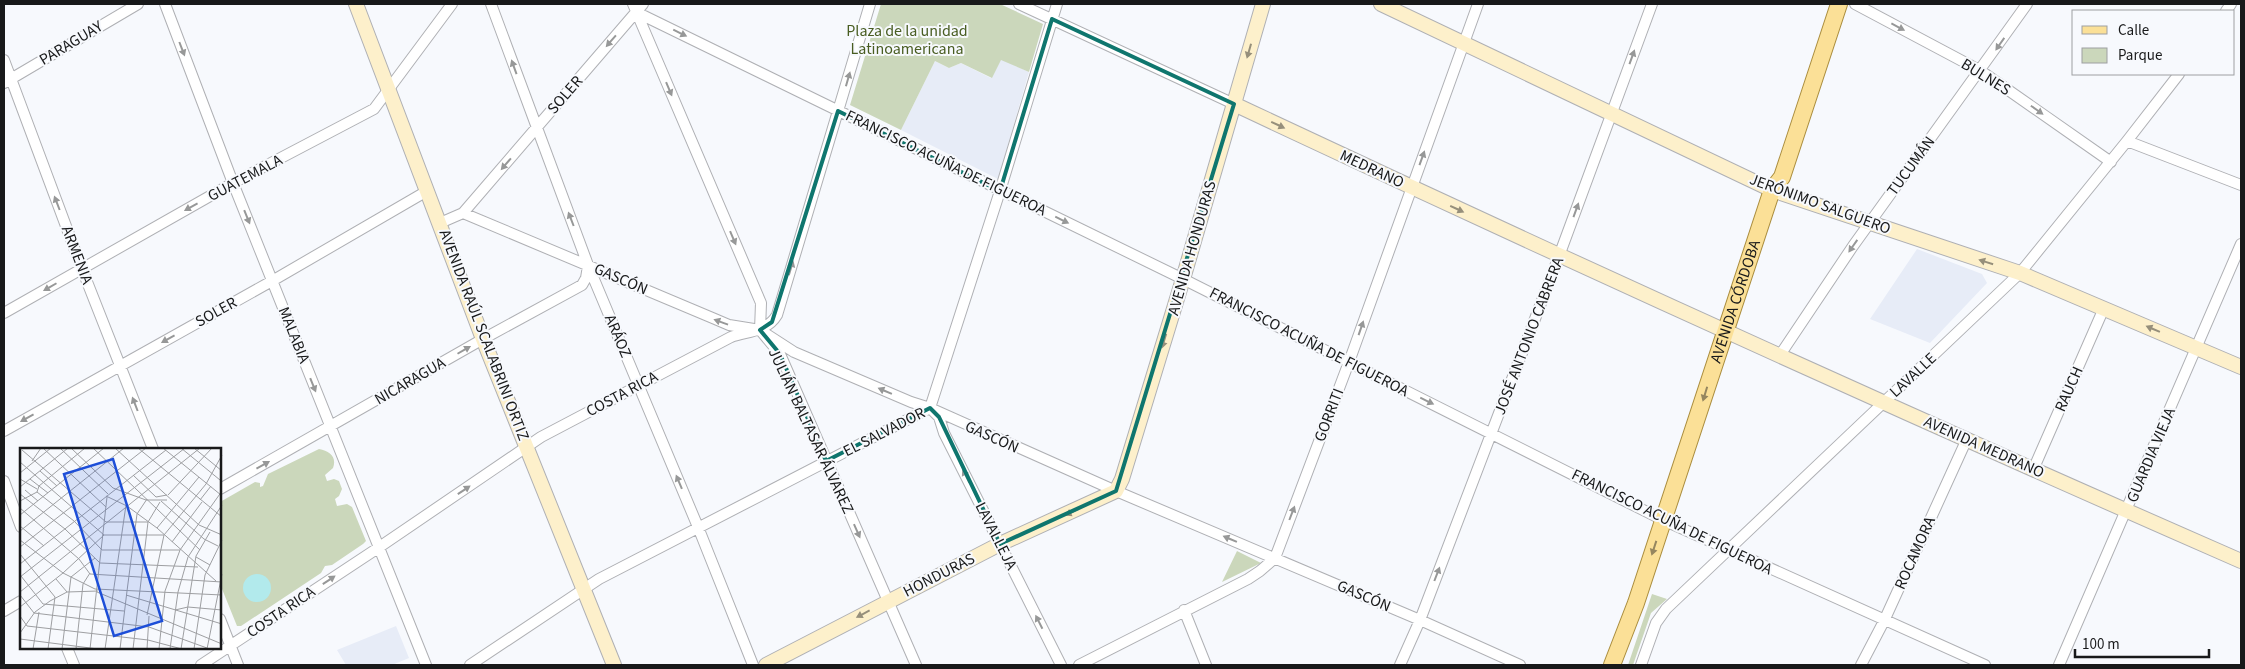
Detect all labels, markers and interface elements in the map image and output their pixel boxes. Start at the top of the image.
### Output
legend [2072,10,2235,75]
street label: PARAGUAY [35,15,107,71]
park label: Plaza de la unidad Latinoamericana [846,20,968,60]
text: Calle [2118,20,2149,41]
one-way arrow [1890,23,1905,31]
one-way arrow [673,30,687,38]
one-way arrow [606,34,617,47]
one-way arrow [1995,37,2005,51]
one-way arrow [178,42,186,57]
one-way arrow [1245,43,1253,58]
text: Parque [2118,45,2162,66]
one-way arrow [1629,50,1636,65]
street label: BULNES [1957,53,2015,101]
one-way arrow [510,59,517,74]
street label: SOLER [542,71,588,119]
one-way arrow [844,71,852,86]
one-way arrow [666,82,674,96]
street label: FRANCISCO ACUÑA DE FIGUEROA [842,105,1050,221]
one-way arrow [2030,105,2044,115]
one-way arrow [1271,121,1285,129]
street label: TUCUMÁN [1882,132,1940,200]
street label: MEDRANO [1336,145,1408,193]
street label: GUATEMALA [204,149,286,207]
one-way arrow [1418,150,1426,165]
one-way arrow [500,157,511,170]
street label: JERÓNIMO SALGUERO [1746,168,1894,240]
street label: AVENIDA HONDURAS [1162,178,1222,318]
one-way arrow [53,195,61,210]
one-way arrow [1572,202,1580,217]
one-way arrow [184,203,198,211]
one-way arrow [1450,205,1464,213]
one-way arrow [243,210,251,225]
one-way arrow [567,211,575,226]
one-way arrow [1054,216,1069,224]
street label: ARMENIA [56,223,98,288]
street label: AVENIDA RAÚL SCALABRINI ORTIZ [434,226,534,444]
one-way arrow [730,231,738,245]
street label: AVENIDA CÓRDOBA [1705,237,1766,366]
one-way arrow [1848,240,1858,253]
street label: JOSÉ ANTONIO CABRERA [1489,254,1569,418]
street label: GASCÓN [591,258,651,300]
one-way arrow [1978,258,1993,266]
one-way arrow [787,260,795,275]
street label: FRANCISCO ACUÑA DE FIGUEROA [1206,282,1413,402]
one-way arrow [43,283,56,292]
street label: SOLER [191,292,241,332]
street label: MALABIA [273,303,315,367]
street label: ARÁOZ [599,311,637,361]
one-way arrow [713,317,728,325]
one-way arrow [1358,320,1365,335]
one-way arrow [2146,325,2160,333]
one-way arrow [1160,334,1168,349]
one-way arrow [161,335,176,343]
one-way arrow [458,345,471,354]
street label: JULIÁN BALTASAR ÁLVAREZ [763,345,859,517]
street label: LAVALLE [1885,348,1941,402]
street label: NICARAGUA [370,352,450,410]
street label: RAUCH [2049,363,2089,415]
street label: COSTA RICA [582,366,662,422]
one-way arrow [309,378,317,393]
street label: GORRITI [1309,385,1349,445]
one-way arrow [878,386,892,394]
one-way arrow [1701,386,1709,401]
one-way arrow [131,396,138,411]
one-way arrow [1420,397,1434,405]
street label: EL SALVADOR [839,402,929,462]
street label: GUARDIA VIEJA [2121,404,2181,506]
street label: AVENIDA MEDRANO [1920,411,2048,483]
one-way arrow [20,414,33,423]
street label: GASCÓN [962,415,1022,459]
inset map [20,448,221,649]
one-way arrow [256,461,269,470]
street label: FRANCISCO ACUÑA DE FIGUEROA [1568,464,1776,580]
one-way arrow [962,469,970,484]
one-way arrow [675,474,683,489]
one-way arrow [457,485,470,494]
street label: LAVALLEJA [970,498,1023,574]
one-way arrow [1289,505,1296,520]
one-way arrow [1065,508,1079,516]
street label: ROCAMORA [1889,513,1941,593]
one-way arrow [853,524,861,538]
one-way arrow [1223,535,1237,543]
one-way arrow [1650,541,1658,556]
street label: HONDURAS [899,548,979,602]
one-way arrow [1433,566,1441,581]
one-way arrow [322,575,335,585]
street label: GASCÓN [1334,575,1394,617]
street label: COSTA RICA [242,581,320,643]
one-way arrow [856,610,870,619]
one-way arrow [1035,615,1043,629]
scale bar [2075,626,2209,658]
text: 100 m [2082,634,2120,655]

